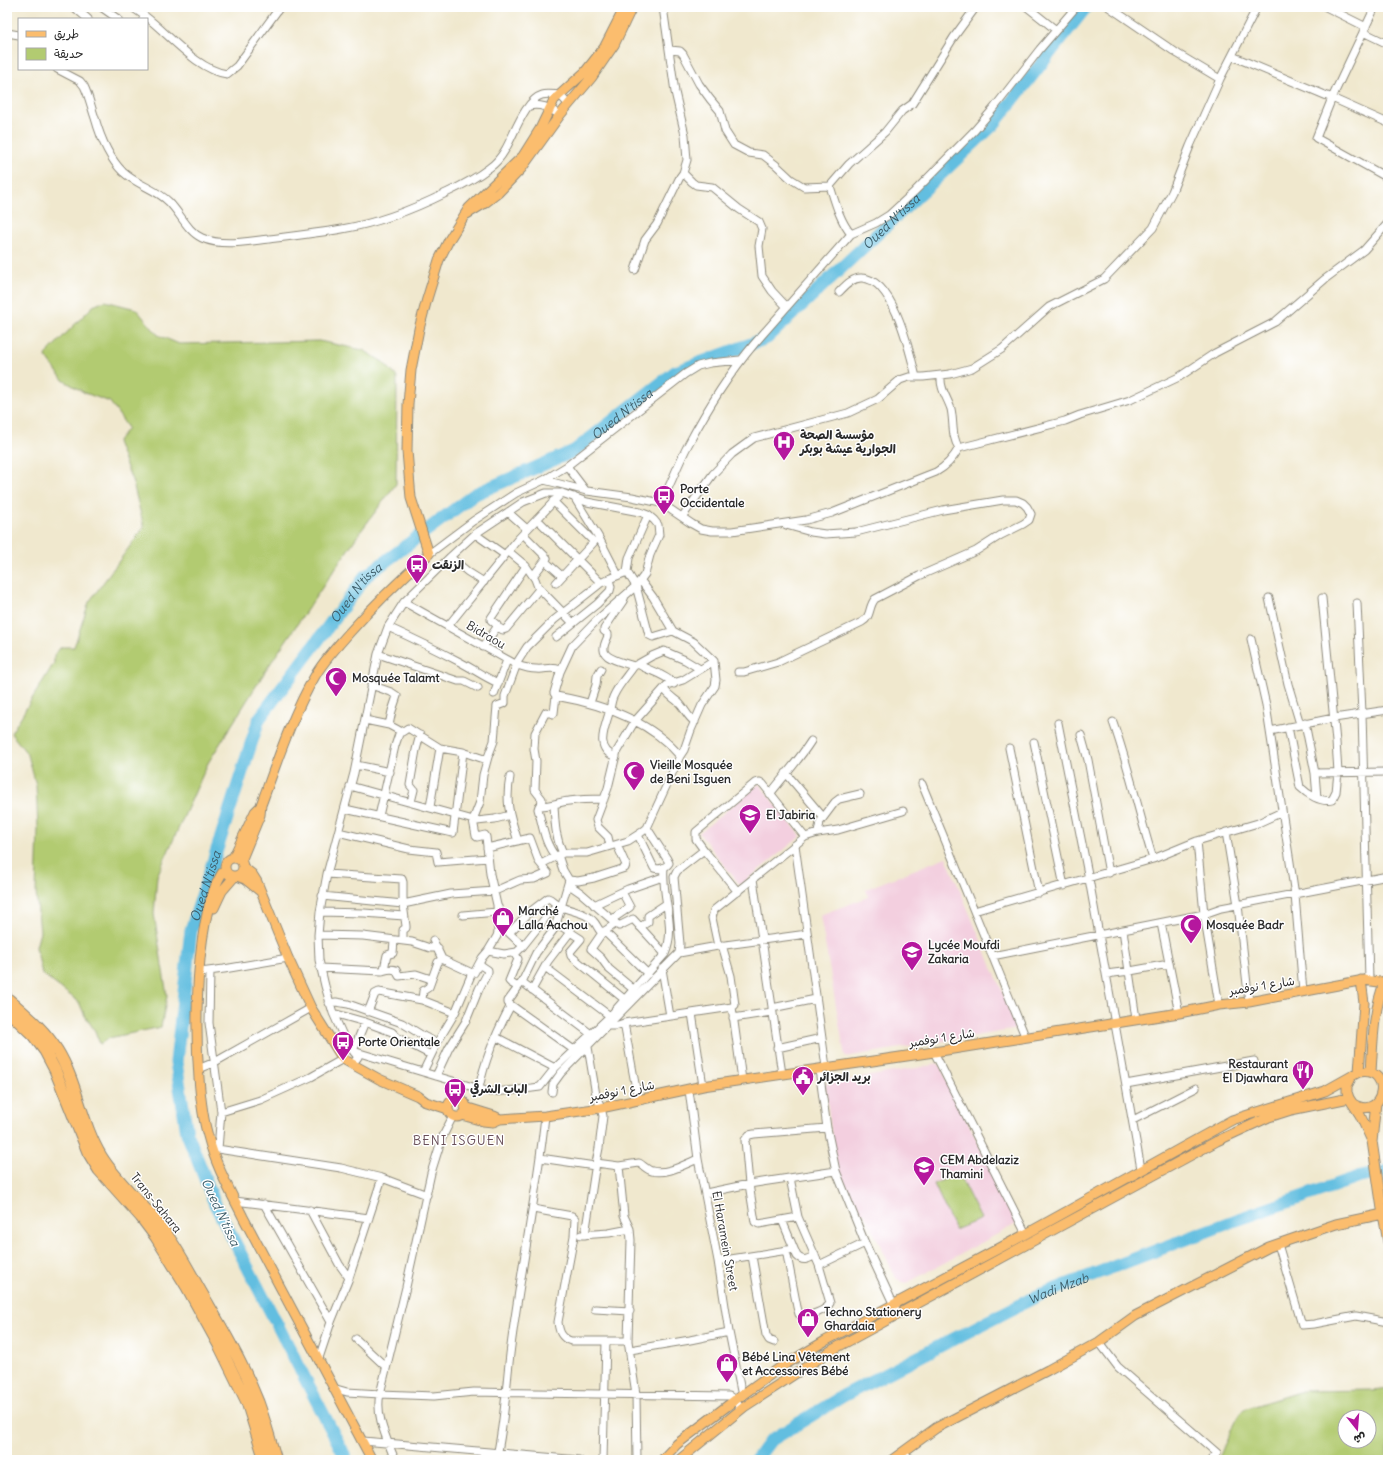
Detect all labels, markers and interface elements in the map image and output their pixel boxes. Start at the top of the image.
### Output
legend [18,18,148,70]
text: طريق [54,26,79,41]
text: حديقة [54,46,83,61]
water label: Oued N'tissa [859,190,924,253]
water label: Oued N'tissa [588,385,656,444]
place label: مؤسسة الصحة الجوارية عيشة بوبكر [799,427,896,457]
hospital icon: مؤسسة الصحة الجوارية عيشة بوبكر [771,429,797,462]
place label: Porte Occidentale [680,481,745,510]
bus stop icon: Porte Occidentale [651,483,677,516]
bus stop icon: الزنقت [404,552,430,585]
place label: الزنقت [432,557,464,572]
water label: Oued N'tissa [326,559,386,626]
street label: Bidraou [464,617,509,652]
mosque icon: Mosquée Talamt [323,665,349,698]
place label: Mosquée Talamt [352,670,441,686]
place label: Vieille Mosquée de Beni Isguen [650,757,733,787]
mosque icon: Vieille Mosquée de Beni Isguen [621,759,647,792]
school or university icon: El Jabiria [737,802,763,835]
place label: El Jabiria [766,807,815,822]
water label: Oued N'tissa [186,848,225,924]
place label: Marché Lalla Aachou [518,903,588,932]
shop icon: Marché Lalla Aachou [490,905,516,938]
mosque icon: Mosquée Badr [1178,912,1204,945]
place label: Mosquée Badr [1206,917,1284,933]
place label: Lycée Moufdi Zakaria [928,937,1000,966]
school or university icon: Lycée Moufdi Zakaria [899,939,925,972]
street label: شارع 1 نوفمبر [1227,973,1296,1000]
street label: شارع 1 نوفمبر [907,1025,976,1052]
bus stop icon: Porte Orientale [330,1029,356,1062]
place label: Porte Orientale [358,1034,441,1049]
place label: Restaurant El Djawhara [1223,1056,1289,1085]
restaurant icon: Restaurant El Djawhara [1290,1058,1316,1091]
public building icon: بريد الجزائر [790,1064,816,1097]
place label: بريد الجزائر [817,1069,871,1084]
bus stop icon: الباب الشرقي [442,1076,468,1109]
street label: شارع 1 نوفمبر [587,1077,656,1106]
place label: الباب الشرقي [470,1080,527,1098]
district label: BENI ISGUEN [413,1132,505,1149]
place label: CEM Abdelaziz Thamini [940,1152,1019,1181]
school or university icon: CEM Abdelaziz Thamini [911,1154,937,1187]
street label: Trans-Sahara [128,1170,185,1236]
water label: Oued N'tissa [197,1175,244,1250]
street label: El Haramein Street [709,1190,742,1292]
water label: Wadi Mzab [1025,1269,1092,1308]
place label: Techno Stationery Ghardaia [824,1304,922,1333]
shop icon: Techno Stationery Ghardaia [795,1306,821,1339]
place label: Bébé Lina Vêtement et Accessoires Bébé [742,1349,851,1378]
shop icon: Bébé Lina Vêtement et Accessoires Bébé [714,1351,740,1384]
north arrow [1337,1409,1377,1449]
text: ش [1352,1430,1368,1447]

